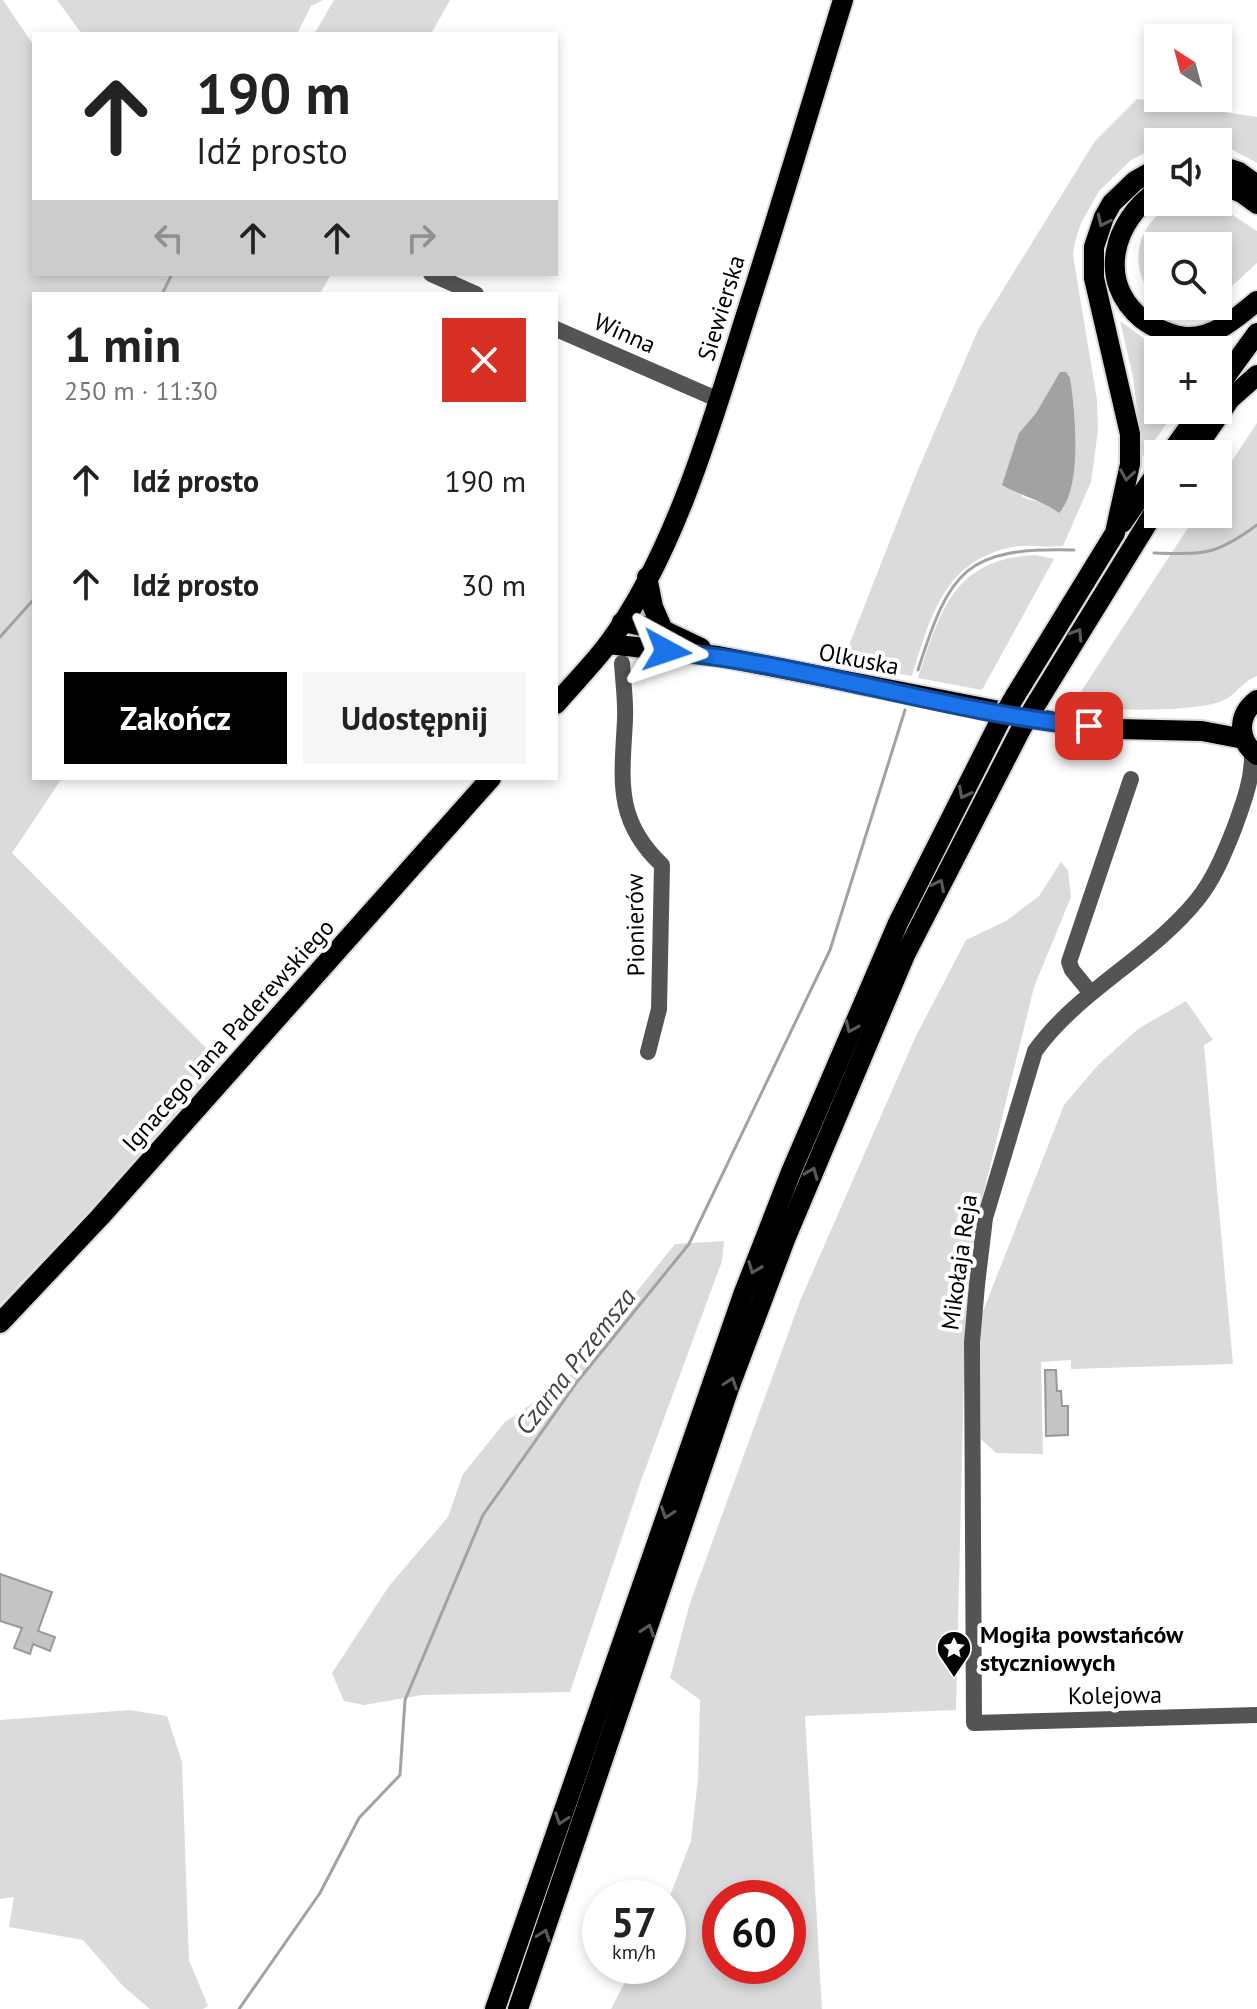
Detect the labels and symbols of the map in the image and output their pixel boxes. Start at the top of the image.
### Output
north arrow [1144,24,1232,112]
one-way arrow [1097,212,1113,227]
street label: Siewierska [690,251,752,365]
street label: Winna [589,306,661,360]
one-way arrow [1120,468,1137,482]
position arrow [625,609,709,693]
one-way arrow [1068,628,1083,643]
street label: Olkuska [816,636,902,682]
pin [1055,692,1123,760]
one-way arrow [958,784,973,799]
street label: Pionierów [619,873,651,977]
one-way arrow [930,879,945,894]
street label: Ignacego Jana Paderewskiego [115,912,341,1158]
one-way arrow [845,1019,861,1033]
one-way arrow [802,1167,819,1181]
street label: Mikołaja Reja [934,1192,984,1332]
one-way arrow [747,1260,763,1274]
water label: Czarna Przemsza [507,1281,643,1441]
one-way arrow [721,1377,737,1391]
one-way arrow [660,1505,677,1519]
place label: Mogiła powstańców styczniowych [980,1619,1184,1678]
one-way arrow [638,1623,654,1637]
place icon: Mogiła powstańców styczniowych [935,1629,973,1679]
street label: Kolejowa [1068,1679,1162,1711]
one-way arrow [554,1811,570,1825]
speed limit sign: 60 [702,1880,806,1984]
one-way arrow [534,1929,550,1943]

